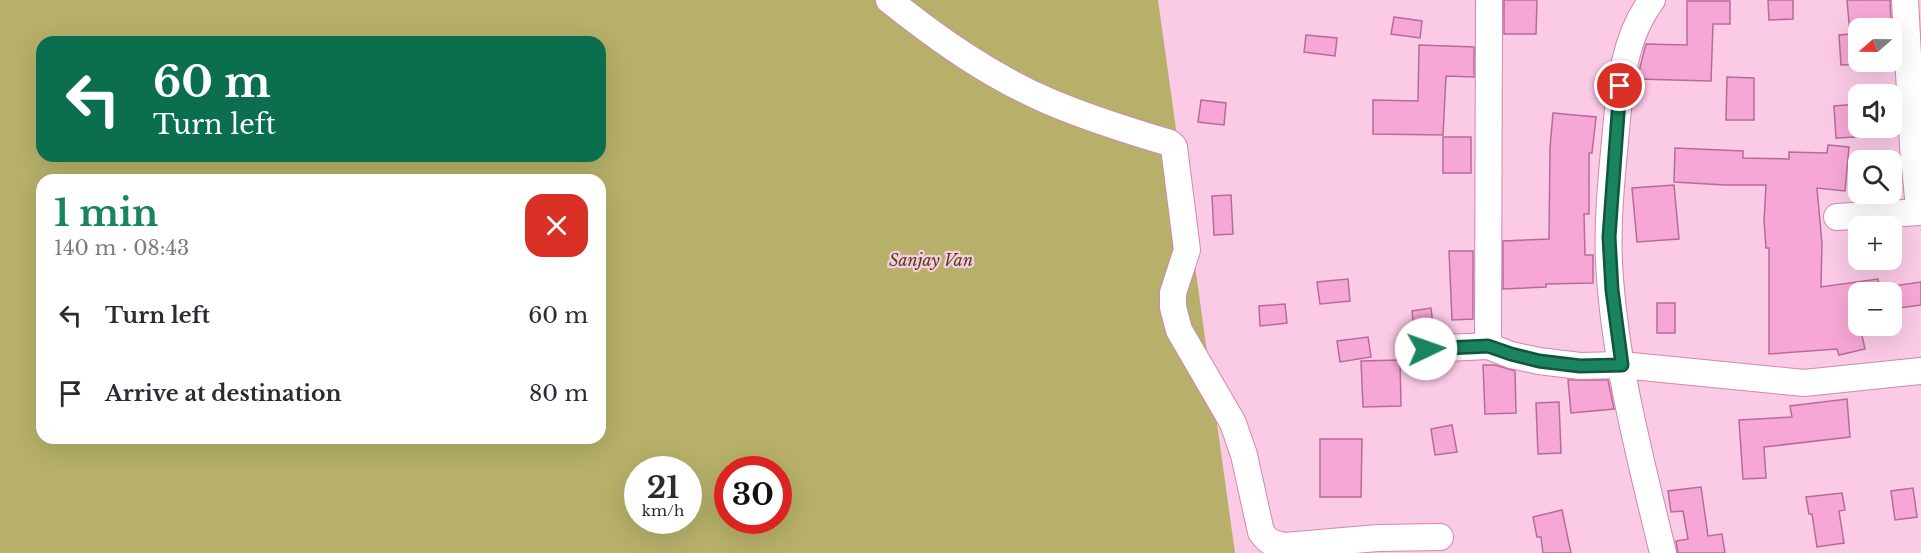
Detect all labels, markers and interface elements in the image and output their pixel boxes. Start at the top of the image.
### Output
north arrow [1848,18,1902,72]
map controls [1848,18,1902,336]
text: 60 m [153,56,271,108]
icon: left [54,60,132,138]
pin [1594,60,1645,111]
icon: arrive [1603,69,1636,102]
button: sound [1848,84,1902,138]
text: Turn left [153,108,276,141]
button: search [1848,150,1902,204]
text: 1 min [54,191,158,236]
button: close [525,194,588,257]
button: + [1848,216,1902,270]
text: 140 m · 08:43 [54,236,189,260]
park label: Sanjay Van [889,250,973,270]
button: − [1848,282,1902,336]
icon: left [54,299,87,332]
text: Turn left [105,302,210,329]
text: 60 m [528,302,588,329]
position arrow [1394,317,1458,381]
icon: arrive [54,377,87,410]
text: Arrive at destination [105,380,342,407]
text: 80 m [529,380,588,407]
speed limit sign: 30 [714,456,792,534]
text: 21 [647,469,679,506]
text: km/h [642,501,684,520]

